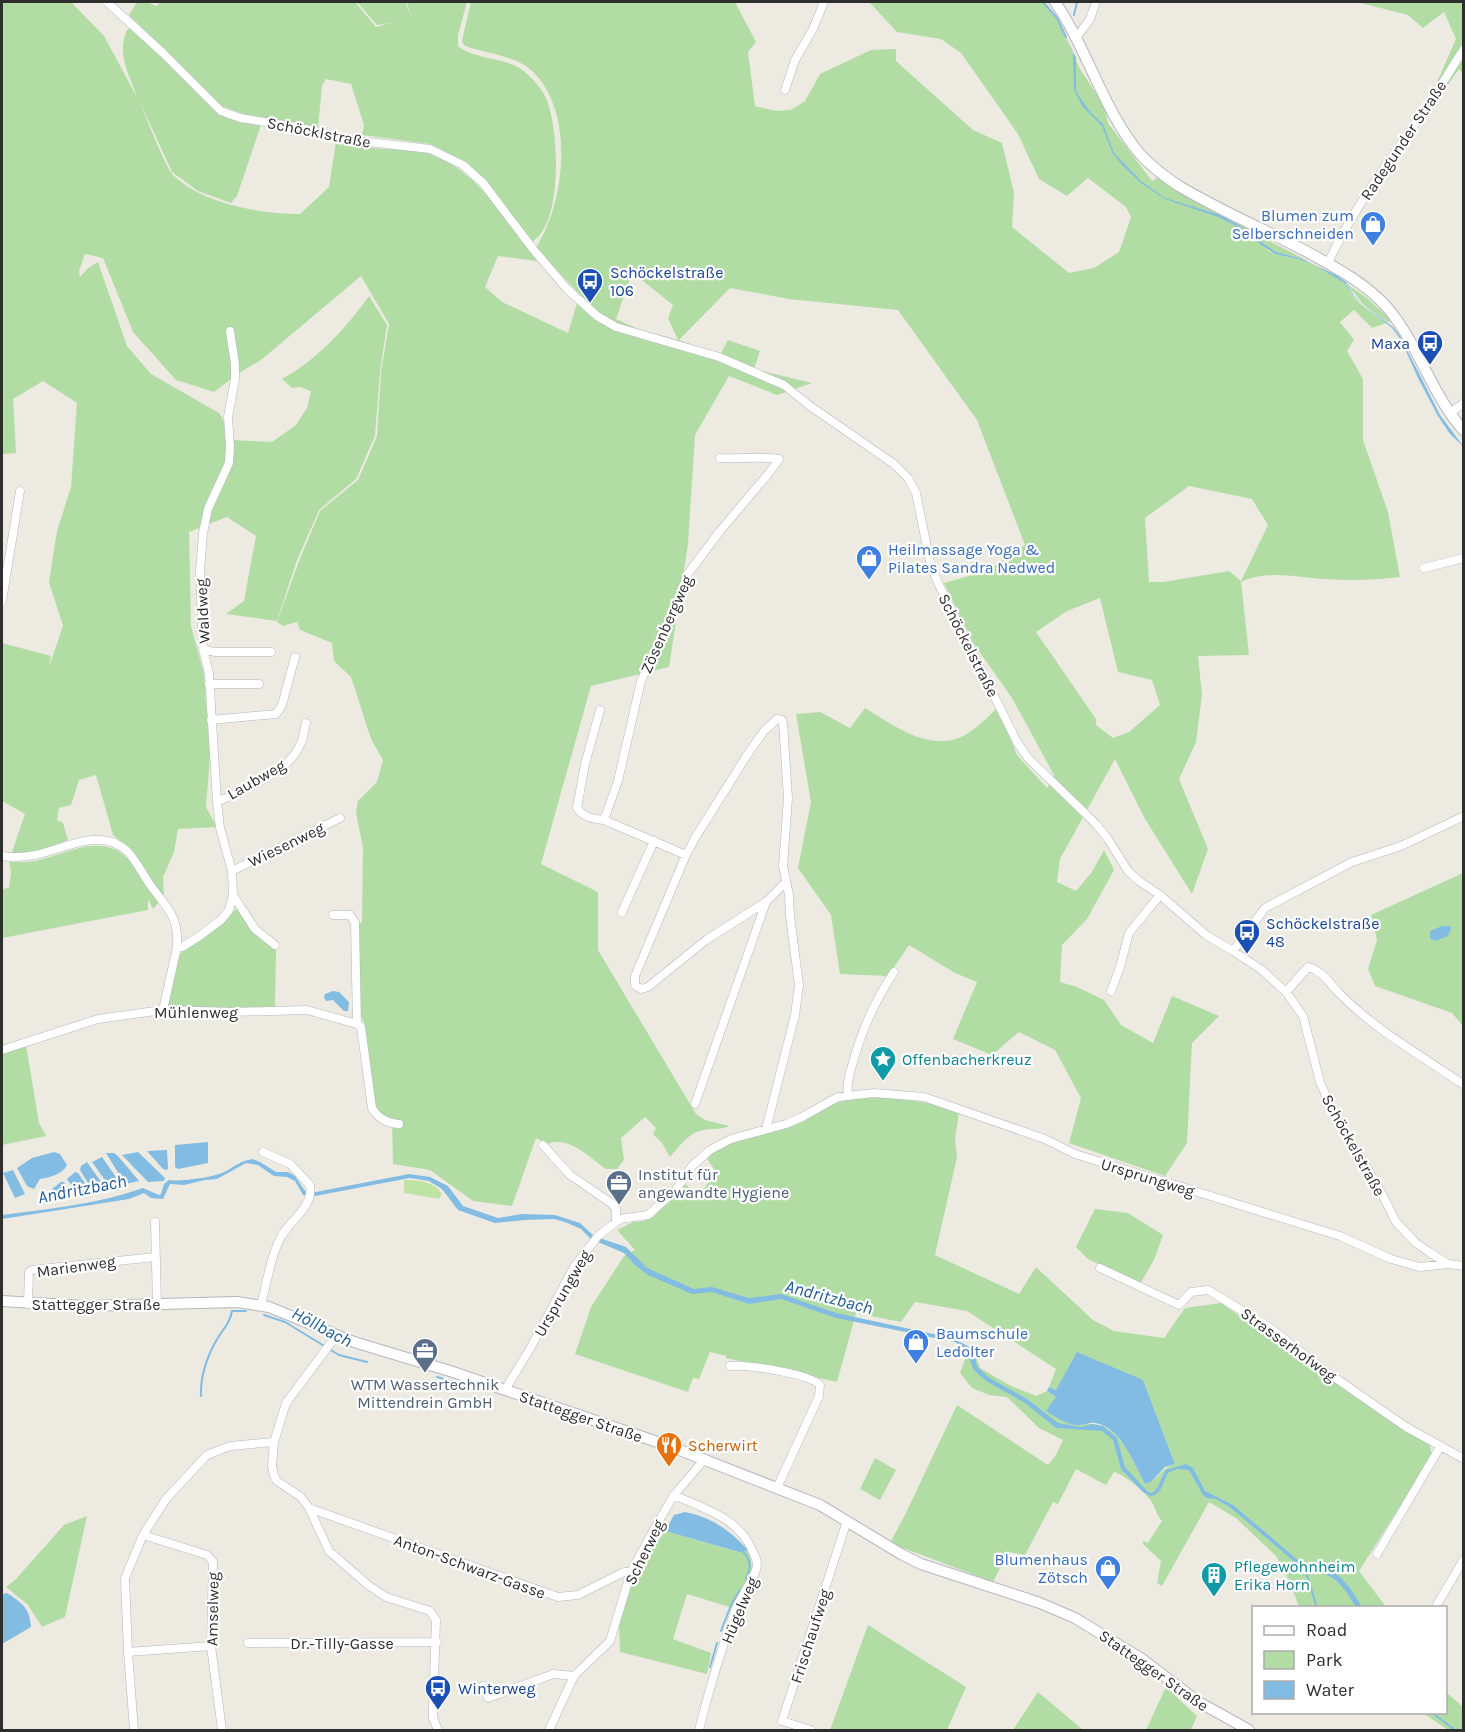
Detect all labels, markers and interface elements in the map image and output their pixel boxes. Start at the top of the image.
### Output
street label: Radegunder Straße [1356,77,1451,204]
street label: Schöcklstraße [265,113,372,152]
place label: Blumen zum Selberschneiden [1232,206,1354,243]
shop icon: Blumen zum Selberschneiden [1358,209,1388,247]
place label: Schöckelstraße 106 [610,263,723,300]
bus stop icon: Schöckelstraße 106 [575,266,605,304]
bus stop icon: Maxa [1415,328,1445,366]
place label: Maxa [1371,334,1410,353]
place label: Heilmassage Yoga & Pilates Sandra Nedwed [888,540,1055,577]
shop icon: Heilmassage Yoga & Pilates Sandra Nedwed [854,543,884,581]
street label: Zösenbergweg [636,572,697,676]
street label: Waldweg [191,578,214,644]
street label: Schöckelstraße [934,590,1003,700]
street label: Laubweg [224,755,289,804]
street label: Wiesenweg [245,818,327,871]
place label: Schöckelstraße 48 [1266,914,1379,951]
bus stop icon: Schöckelstraße 48 [1232,917,1262,955]
street label: Mühlenweg [154,1003,238,1022]
place icon: Offenbacherkreuz [868,1044,898,1082]
place label: Offenbacherkreuz [902,1050,1032,1069]
street label: Schöckelstraße [1318,1091,1389,1199]
street label: Ursprungweg [1099,1154,1197,1201]
place label: Institut für angewandte Hygiene [638,1165,789,1202]
office icon: Institut für angewandte Hygiene [604,1168,634,1206]
water label: Andritzbach [36,1170,128,1208]
street label: Ursprungweg [530,1246,595,1340]
street label: Marienweg [35,1252,117,1281]
water label: Andritzbach [783,1275,875,1319]
street label: Stattegger Straße [32,1295,160,1314]
water label: Höllbach [288,1302,356,1352]
street label: Strasserhofweg [1237,1303,1340,1386]
place label: Baumschule Ledolter [936,1324,1028,1361]
shop icon: Baumschule Ledolter [901,1327,931,1365]
office icon: WTM Wassertechnik Mittendrein GmbH [410,1336,440,1374]
place label: WTM Wassertechnik Mittendrein GmbH [351,1375,499,1412]
street label: Stattegger Straße [517,1387,645,1446]
restaurant icon: Scherwirt [654,1430,684,1468]
place label: Scherwirt [688,1436,758,1455]
street label: Scherweg [620,1516,668,1588]
street label: Anton-Schwarz-Gasse [391,1530,548,1603]
place label: Blumenhaus Zötsch [994,1550,1088,1587]
shop icon: Blumenhaus Zötsch [1093,1553,1123,1591]
place label: Pflegewohnheim Erika Horn [1234,1557,1356,1594]
building icon: Pflegewohnheim Erika Horn [1199,1560,1229,1598]
street label: Amselweg [202,1572,223,1646]
street label: Hügelweg [717,1574,762,1647]
street label: Frischaufweg [786,1587,835,1686]
legend [1252,1606,1447,1714]
text: Road [1306,1619,1347,1641]
street label: Stattegger Straße [1095,1626,1212,1715]
street label: Dr.-Tilly-Gasse [290,1634,394,1653]
text: Park [1306,1649,1343,1671]
bus stop icon: Winterweg [423,1673,453,1711]
place label: Winterweg [458,1679,536,1698]
text: Water [1306,1679,1354,1701]

